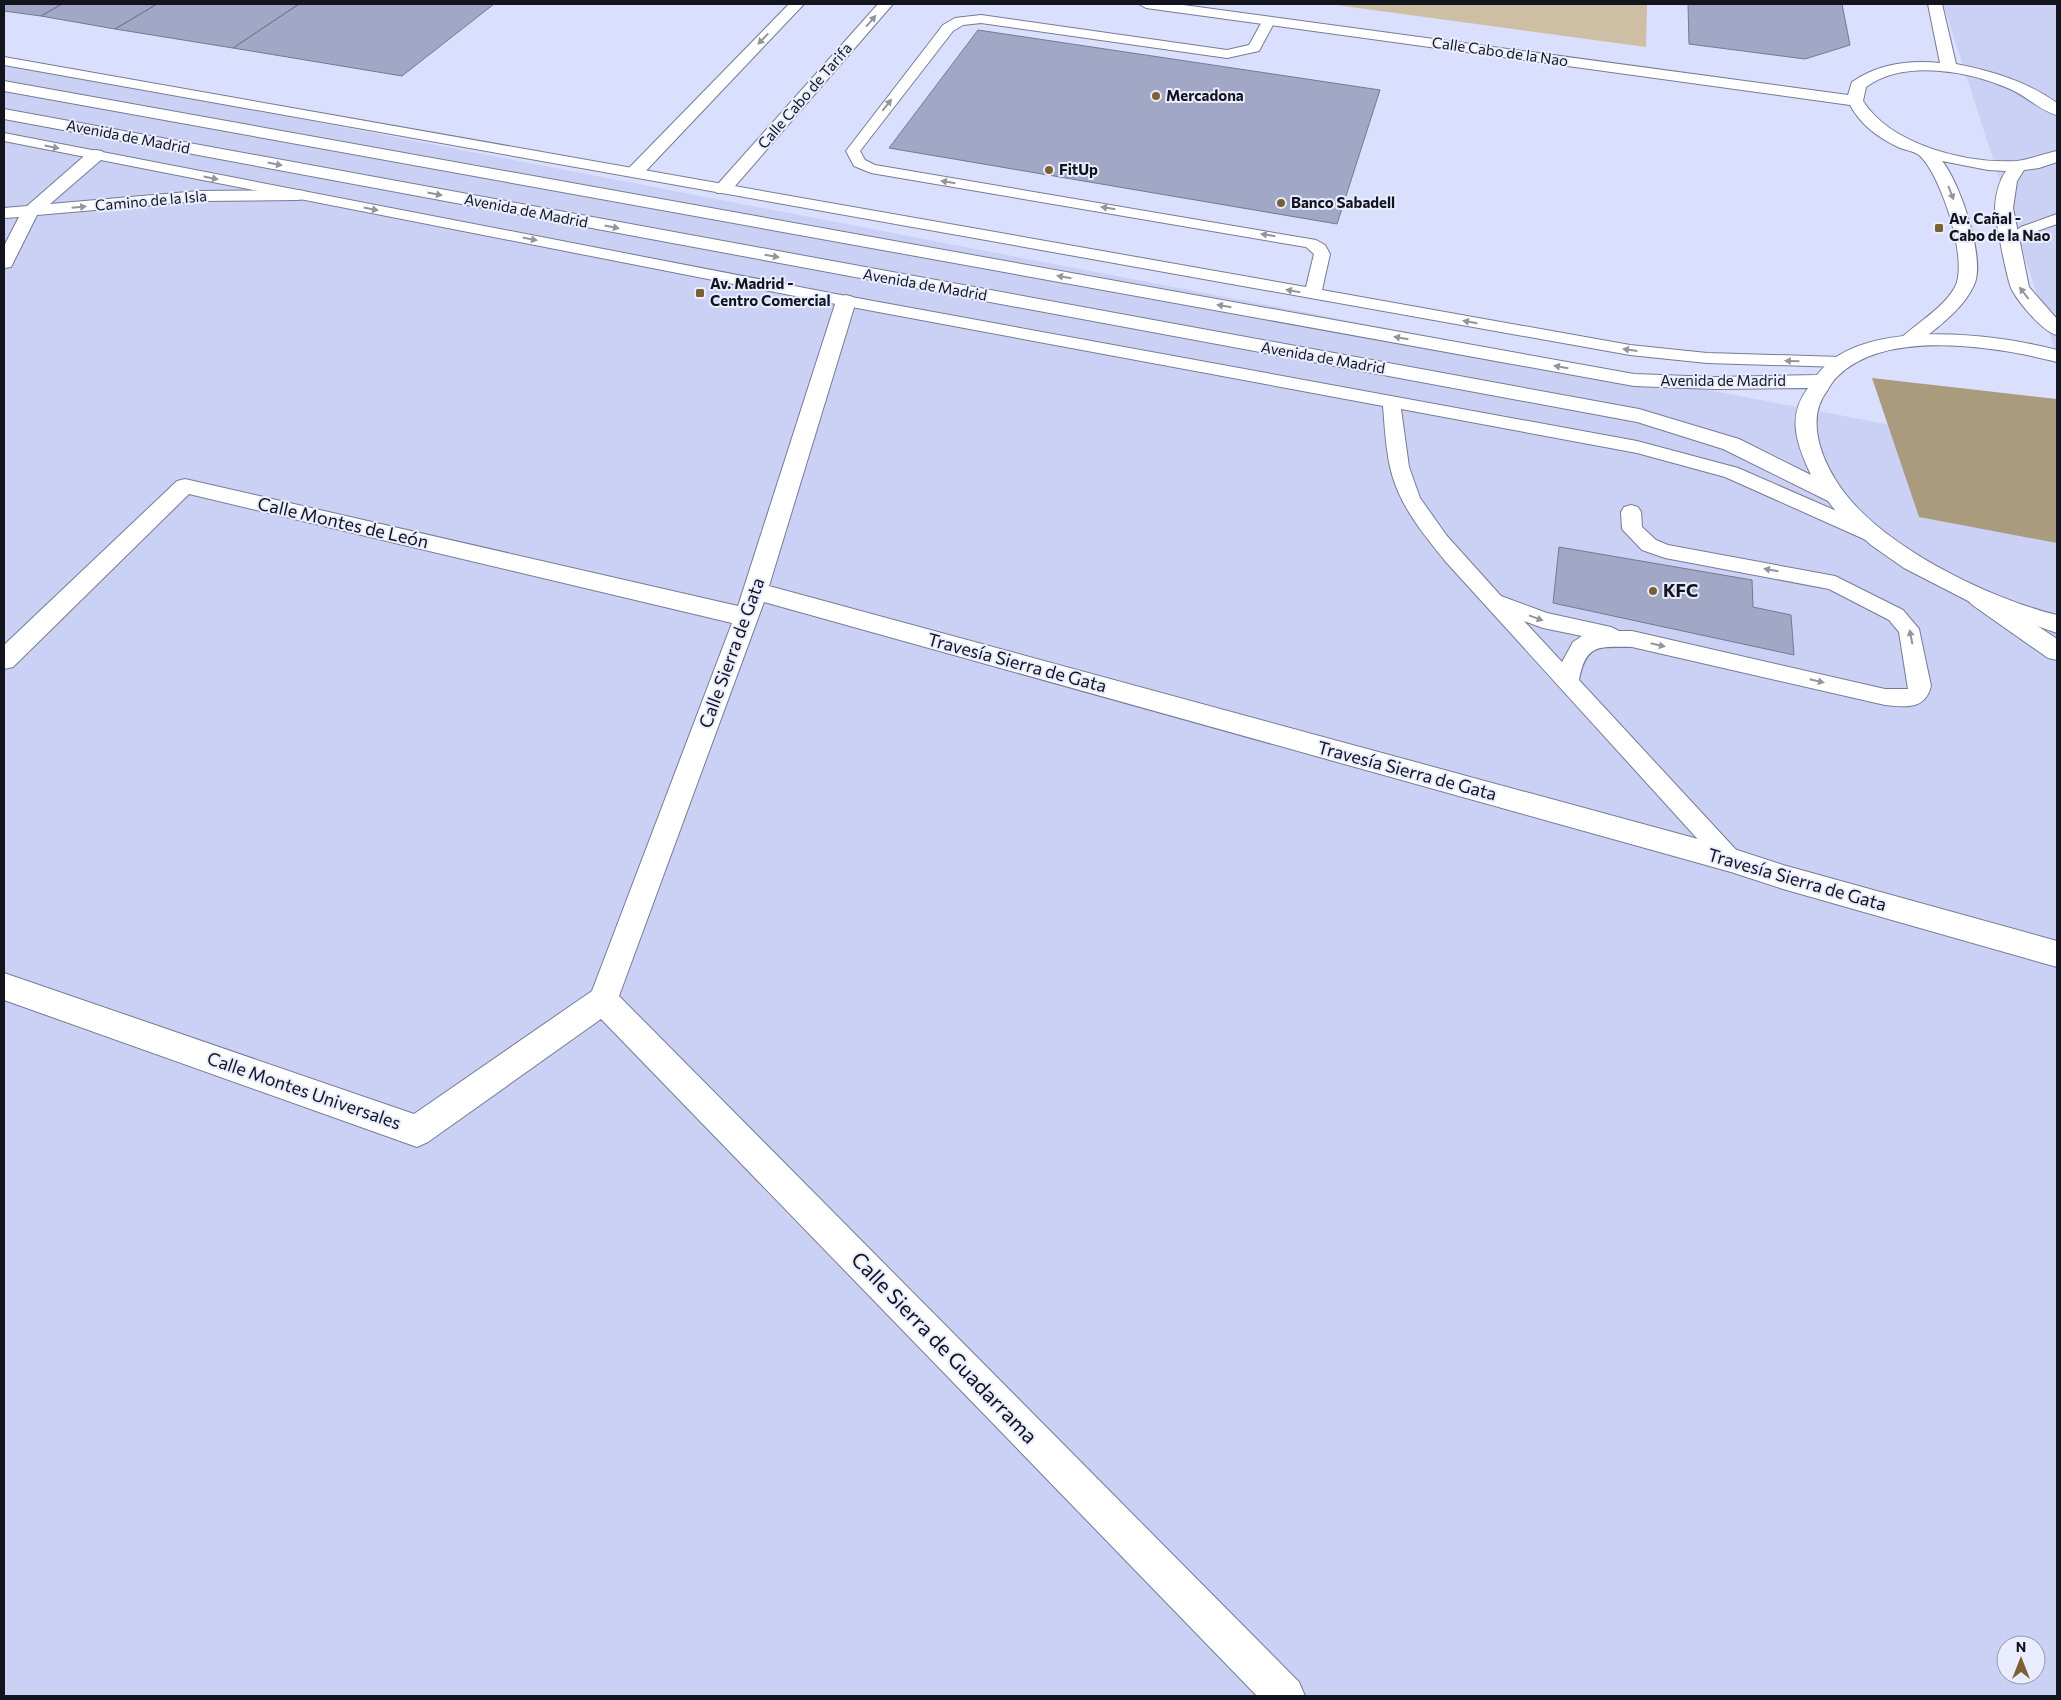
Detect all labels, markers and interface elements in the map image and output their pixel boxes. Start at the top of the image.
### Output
one-way arrow [865,16,877,28]
one-way arrow [757,33,769,45]
street label: Calle Cabo de la Nao [1431,33,1569,69]
street label: Calle Cabo de Tarifa [753,39,855,152]
place label: Mercadona [1166,86,1244,104]
marker: Mercadona [1150,90,1162,102]
one-way arrow [882,98,892,112]
street label: Avenida de Madrid [65,115,192,157]
one-way arrow [44,143,60,151]
place label: FitUp [1059,160,1098,178]
one-way arrow [268,161,284,169]
marker: FitUp [1043,164,1055,176]
one-way arrow [204,174,220,182]
one-way arrow [939,177,955,185]
street label: Camino de la Isla [94,186,208,214]
one-way arrow [1947,186,1955,201]
street label: Avenida de Madrid [463,189,590,231]
one-way arrow [428,190,443,198]
place label: Banco Sabadell [1291,193,1395,211]
marker: Banco Sabadell [1275,197,1287,209]
one-way arrow [71,203,87,211]
one-way arrow [1100,204,1116,212]
one-way arrow [363,205,379,213]
place label: Av. Cañal - Cabo de la Nao [1949,209,2050,244]
marker: Av. Cañal - Cabo de la Nao [1933,222,1945,234]
one-way arrow [604,223,620,231]
one-way arrow [1260,230,1276,238]
one-way arrow [523,236,539,244]
one-way arrow [764,253,780,261]
street label: Avenida de Madrid [862,264,989,304]
one-way arrow [1056,273,1072,281]
place label: Av. Madrid - Centro Comercial [710,274,831,309]
one-way arrow [1285,286,1301,294]
marker: Av. Madrid - Centro Comercial [694,287,706,299]
one-way arrow [2019,287,2030,300]
one-way arrow [1217,302,1232,310]
one-way arrow [1462,317,1478,325]
one-way arrow [1393,333,1409,341]
street label: Avenida de Madrid [1260,337,1387,377]
one-way arrow [1622,346,1638,354]
one-way arrow [1784,356,1800,364]
one-way arrow [1553,362,1569,370]
street label: Avenida de Madrid [1660,371,1786,389]
street label: Calle Montes de León [256,492,431,552]
one-way arrow [1763,566,1779,574]
street label: Calle Sierra de Gata [694,575,768,731]
place label: KFC [1663,579,1698,601]
marker: KFC [1647,585,1659,597]
one-way arrow [1529,614,1544,622]
street label: Travesía Sierra de Gata [925,627,1109,697]
one-way arrow [1907,630,1915,645]
one-way arrow [1651,641,1666,649]
one-way arrow [1809,678,1825,686]
street label: Travesía Sierra de Gata [1315,735,1499,805]
street label: Travesía Sierra de Gata [1705,843,1889,915]
street label: Calle Montes Universales [204,1046,404,1134]
street label: Calle Sierra de Guadarrama [847,1246,1043,1448]
north arrow [1996,1635,2046,1685]
text: N [2016,1638,2026,1655]

